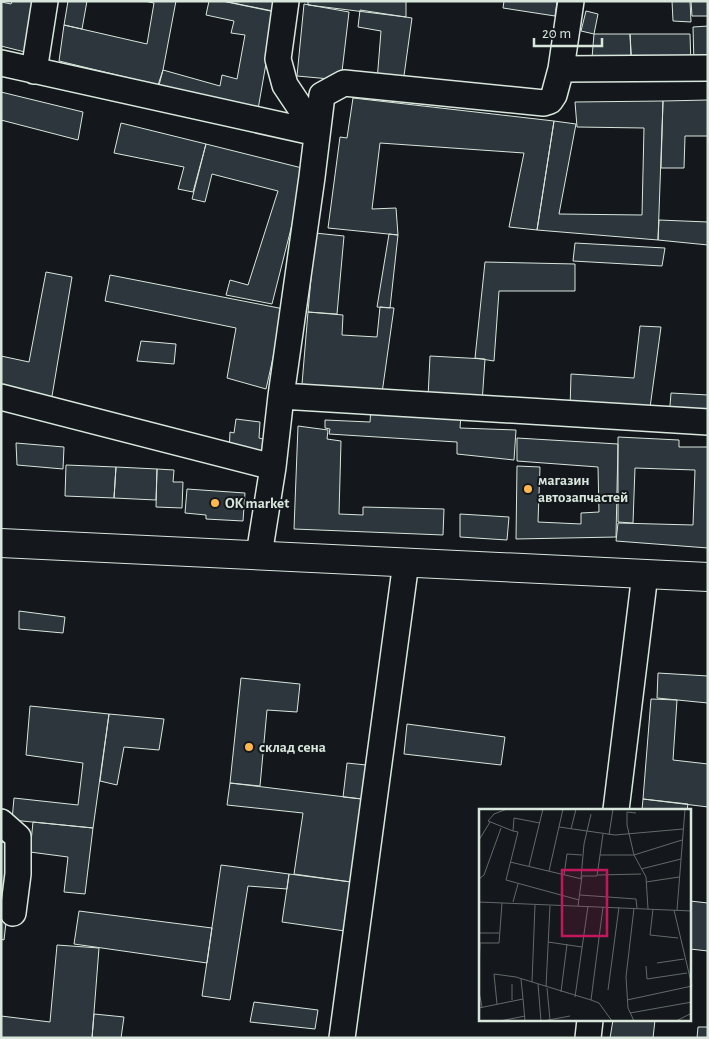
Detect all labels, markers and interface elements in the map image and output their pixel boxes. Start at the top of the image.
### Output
scale bar [534,15,602,47]
text: 20 m [542,26,571,41]
place label: магазин автозапчастей [538,473,628,505]
marker: магазин автозапчастей [522,483,534,495]
place label: OK market [225,496,289,511]
marker: OK market [209,497,221,509]
place label: склад сена [259,740,326,755]
marker: склад сена [243,741,255,753]
inset map [479,809,692,1022]

